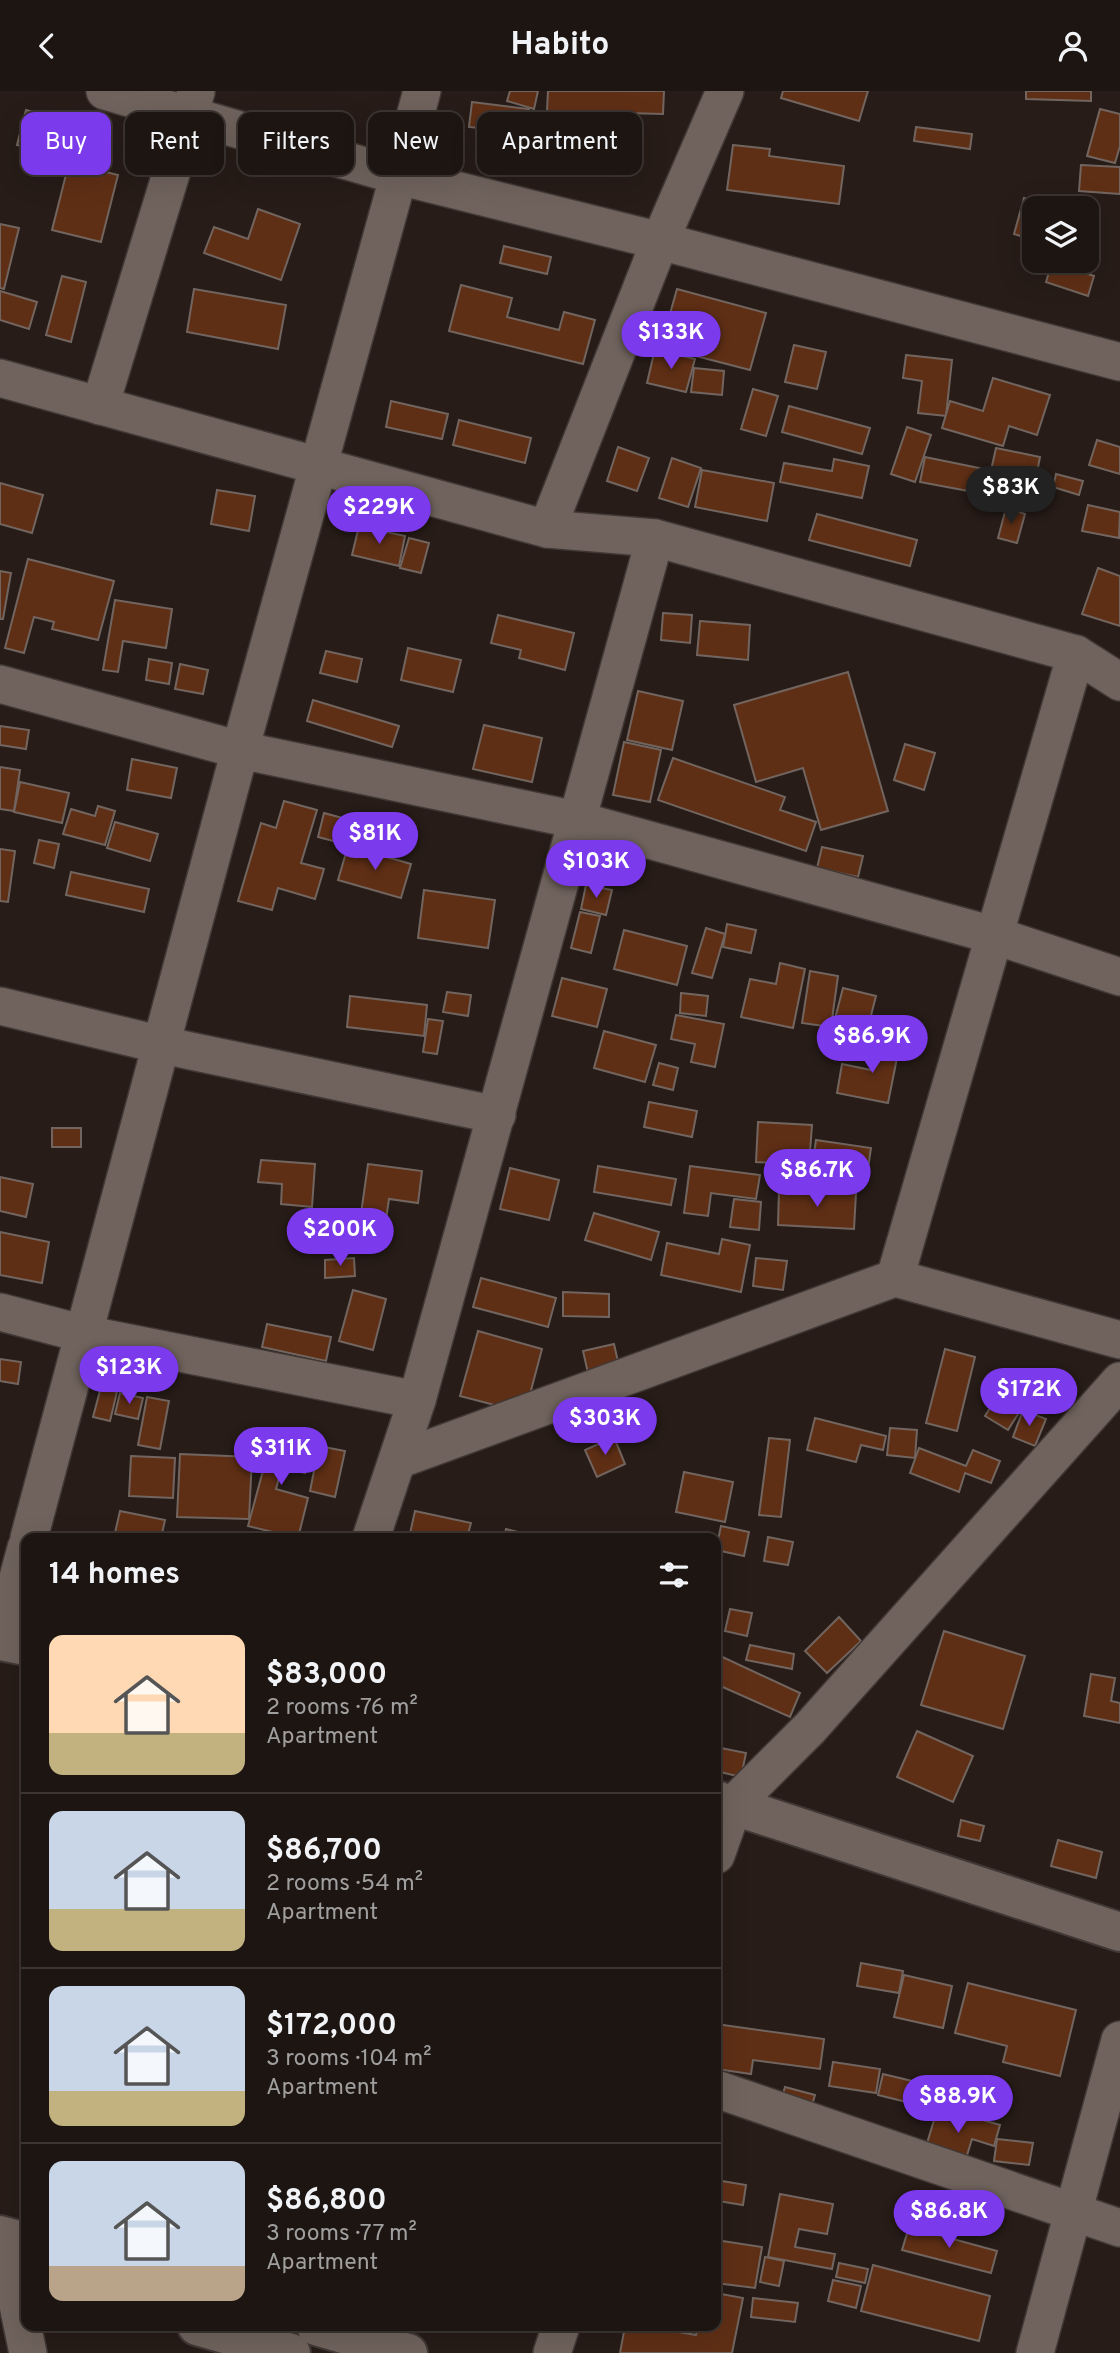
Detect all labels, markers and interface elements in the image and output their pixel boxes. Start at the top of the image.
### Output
text: Habito [511,26,610,66]
icon: back [28,27,66,65]
icon: person [1054,27,1092,65]
chip: Buy [21,112,111,175]
chip: Rent [125,112,224,175]
chip: Filters [238,112,354,175]
chip: New [368,112,463,175]
chip: Apartment [477,112,642,175]
map controls [1022,196,1099,273]
button: layers [1022,196,1099,273]
pin: $133K [622,311,720,371]
text: $133K [638,319,704,348]
pin: $83K [970,467,1052,526]
text: $83K [982,474,1040,503]
pin: $229K [330,487,428,546]
text: $229K [343,494,415,523]
pin: $81K [334,813,416,872]
text: $81K [348,820,402,849]
pin: $103K [547,841,645,900]
text: $103K [562,848,630,877]
pin: $86.9K [815,1016,929,1075]
text: $86.9K [833,1023,911,1052]
pin: $86.7K [760,1149,874,1209]
text: $86.7K [780,1157,854,1186]
pin: $200K [291,1209,389,1268]
text: $200K [303,1216,377,1245]
pin: $123K [80,1347,178,1406]
text: $123K [95,1354,163,1383]
pin: $172K [980,1369,1078,1428]
text: $172K [996,1376,1062,1405]
pin: $303K [556,1397,654,1457]
text: $303K [569,1405,641,1434]
pin: $311K [232,1427,330,1487]
text: $311K [250,1435,312,1464]
icon: filters [655,1556,693,1594]
text: 14 homes [49,1557,180,1594]
text: $83,000 [266,1657,387,1694]
icon: home [105,1663,189,1747]
text: 2 rooms · 76 m² [266,1694,418,1723]
text: Apartment [266,1723,378,1752]
text: $86,700 [266,1833,382,1870]
icon: home [105,1839,189,1923]
text: 2 rooms · 54 m² [266,1870,423,1899]
text: Apartment [266,1899,378,1928]
text: $172,000 [266,2008,397,2045]
icon: home [105,2014,189,2098]
text: 3 rooms · 104 m² [266,2045,431,2074]
text: Apartment [266,2074,378,2103]
pin: $88.9K [901,2075,1015,2135]
text: $88.9K [919,2083,997,2112]
text: $86,800 [266,2183,387,2220]
icon: home [105,2189,189,2273]
pin: $86.8K [892,2191,1006,2250]
text: $86.8K [910,2198,988,2227]
text: 3 rooms · 77 m² [266,2220,417,2249]
text: Apartment [266,2249,378,2278]

